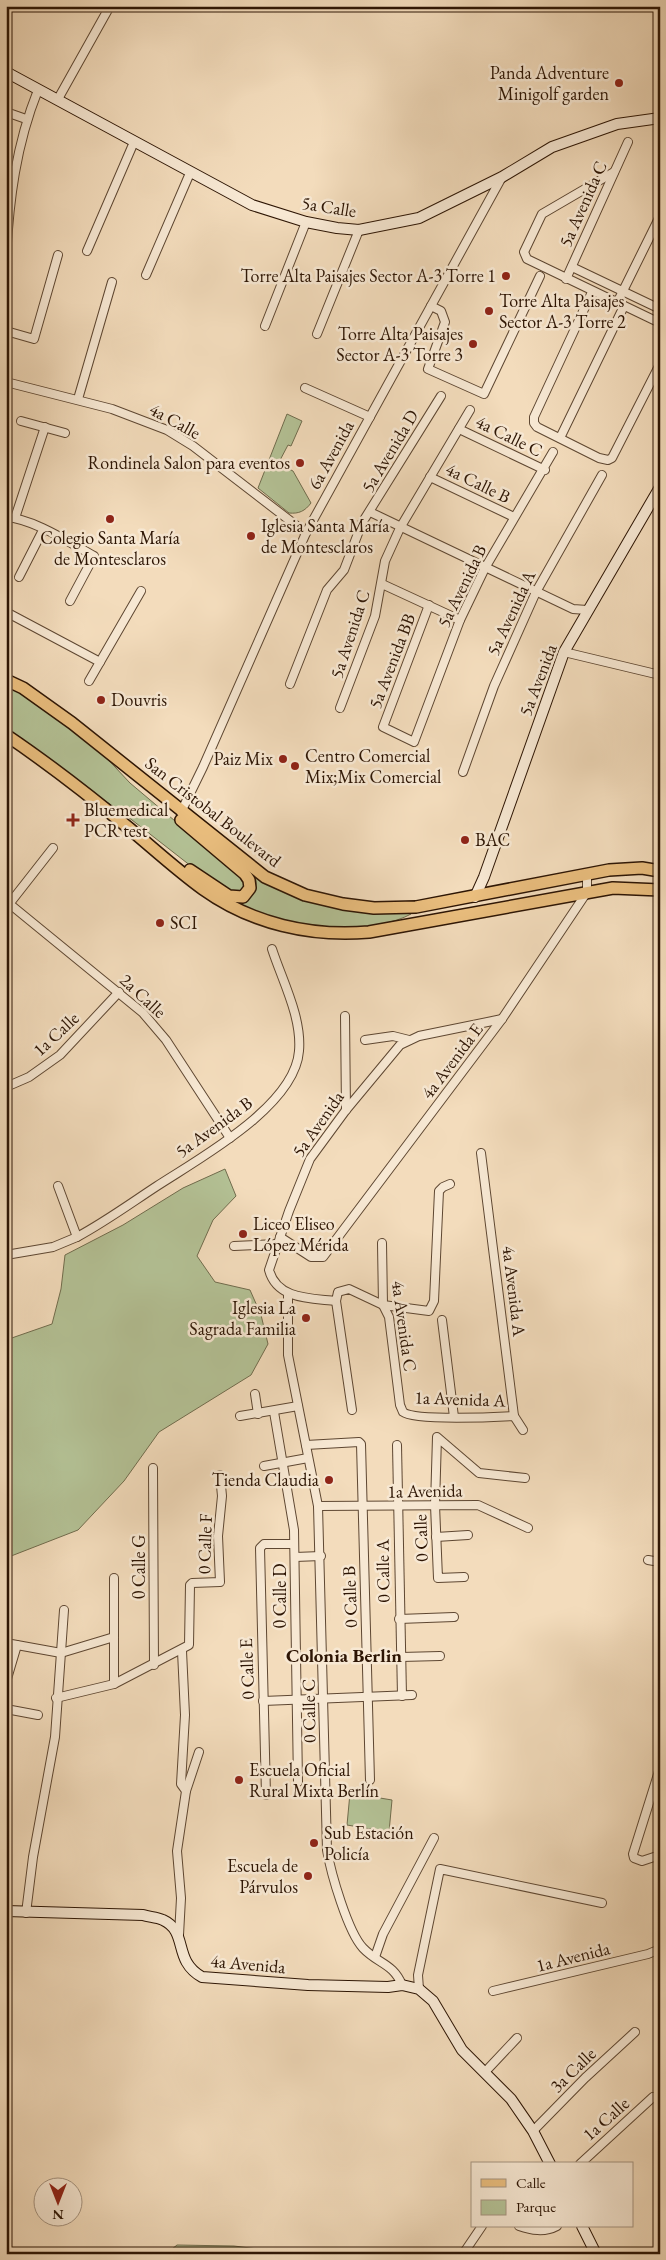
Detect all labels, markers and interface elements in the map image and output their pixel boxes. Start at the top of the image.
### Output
place label: Panda Adventure Minigolf garden [490,61,609,105]
marker: Panda Adventure Minigolf garden [613,77,625,89]
street label: 5a Avenida C [553,157,612,250]
street label: 5a Calle [300,191,358,222]
place label: Torre Alta Paisajes Sector A-3 Torre 1 [240,264,496,287]
marker: Torre Alta Paisajes Sector A-3 Torre 1 [500,270,512,282]
place label: Torre Alta Paisajes Sector A-3 Torre 2 [499,289,626,333]
marker: Torre Alta Paisajes Sector A-3 Torre 2 [483,305,495,317]
place label: Torre Alta Paisajes Sector A-3 Torre 3 [336,322,463,366]
marker: Torre Alta Paisajes Sector A-3 Torre 3 [467,338,479,350]
street label: 4a Calle [146,397,205,444]
street label: 5a Avenida D [356,405,423,496]
street label: 4a Calle C [472,410,546,462]
street label: 6a Avenida [302,416,359,493]
place label: Rondinela Salon para eventos [87,451,290,474]
marker: Rondinela Salon para eventos [294,457,306,469]
street label: 4a Calle B [442,457,514,508]
marker: Colegio Santa María de Montesclaros [104,513,116,525]
place label: Iglesia Santa María de Montesclaros [261,514,390,558]
place label: Colegio Santa María de Montesclaros [40,526,181,570]
marker: Iglesia Santa María de Montesclaros [245,530,257,542]
street label: 5a Avenida B [432,541,491,631]
street label: 5a Avenida A [481,566,540,659]
street label: 5a Avenida C [324,587,375,681]
street label: 5a Avenida BB [363,610,420,712]
street label: 5a Avenida [513,640,562,719]
place label: Douvris [111,688,167,711]
marker: Douvris [95,694,107,706]
place label: Centro Comercial Mix;Mix Comercial [305,744,441,788]
place label: Paiz Mix [214,747,273,770]
street label: San Cristobal Boulevard [141,751,287,872]
marker: Paiz Mix [277,753,289,765]
marker: Centro Comercial Mix;Mix Comercial [289,760,301,772]
place label: Bluemedical PCR test [84,798,168,842]
marker: Bluemedical PCR test [66,813,80,827]
place label: BAC [475,828,510,851]
marker: BAC [459,834,471,846]
place label: SCI [170,911,197,934]
marker: SCI [154,917,166,929]
street label: 2a Calle [115,968,171,1023]
street label: 1a Calle [28,1006,84,1061]
street label: 4a Avenida E [416,1018,488,1103]
street label: 5a Avenida [287,1086,349,1161]
street label: 5a Avenida B [171,1091,257,1162]
place label: Liceo Eliseo López Mérida [253,1212,350,1256]
marker: Liceo Eliseo López Mérida [237,1228,249,1240]
street label: 4a Avenida A [498,1244,532,1338]
street label: 4a Avenida C [387,1279,422,1373]
place label: Iglesia La Sagrada Familia [189,1296,297,1340]
marker: Iglesia La Sagrada Familia [300,1312,312,1324]
street label: 1a Avenida A [414,1385,507,1412]
place label: Tienda Claudia [212,1468,320,1491]
marker: Tienda Claudia [323,1474,335,1486]
street label: 1a Avenida [387,1478,464,1503]
street label: 0 Calle F [192,1513,217,1575]
street label: 0 Calle [408,1514,433,1562]
street label: 0 Calle G [127,1535,150,1599]
street label: 0 Calle A [370,1538,395,1603]
street label: 0 Calle D [268,1563,291,1629]
street label: 0 Calle B [337,1566,362,1628]
street label: 0 Calle E [234,1638,259,1700]
district label: Colonia Berlin [286,1643,402,1668]
street label: 0 Calle C [296,1679,321,1743]
place label: Escuela Oficial Rural Mixta Berlín [249,1758,380,1802]
marker: Escuela Oficial Rural Mixta Berlín [233,1774,245,1786]
place label: Sub Estación Policía [324,1821,414,1865]
marker: Sub Estación Policía [308,1837,320,1849]
place label: Escuela de Párvulos [227,1854,298,1898]
marker: Escuela de Párvulos [302,1870,314,1882]
street label: 1a Avenida [534,1936,613,1977]
street label: 4a Avenida [210,1949,287,1978]
street label: 3a Calle [545,2042,600,2097]
street label: 1a Calle [578,2092,634,2146]
legend [471,2162,634,2228]
text: Calle [516,2173,546,2192]
north arrow [32,2178,82,2228]
text: Parque [516,2197,556,2216]
text: N [52,2206,64,2224]

